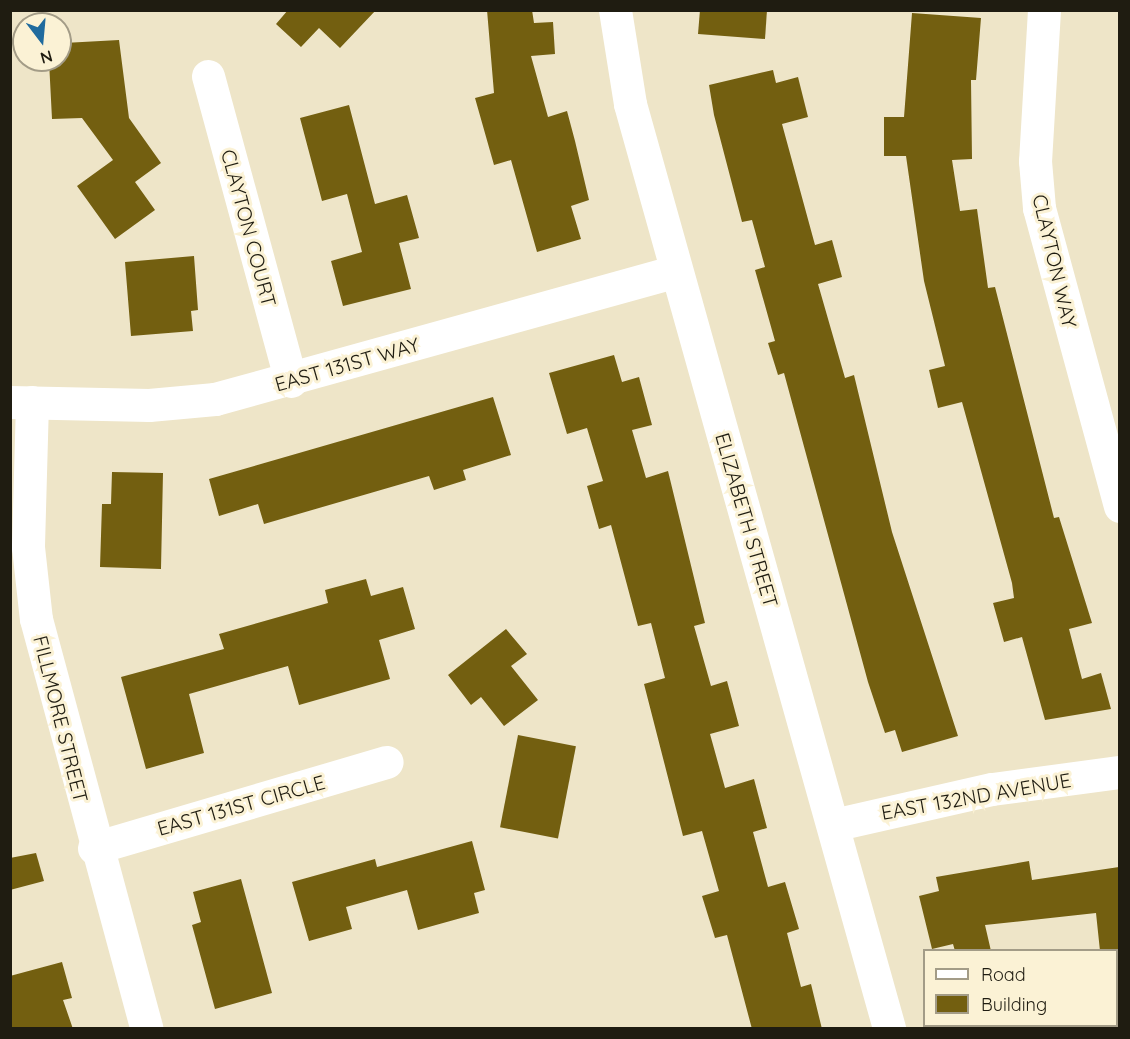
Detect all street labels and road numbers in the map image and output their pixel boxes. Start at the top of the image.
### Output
street label: CLAYTON COURT [216,147,282,309]
street label: CLAYTON WAY [1028,192,1082,330]
street label: EAST 131ST WAY [272,332,422,396]
street label: ELIZABETH STREET [711,430,783,610]
street label: FILLMORE STREET [29,633,93,805]
street label: EAST 132ND AVENUE [879,767,1073,825]
street label: EAST 131ST CIRCLE [154,770,328,840]

